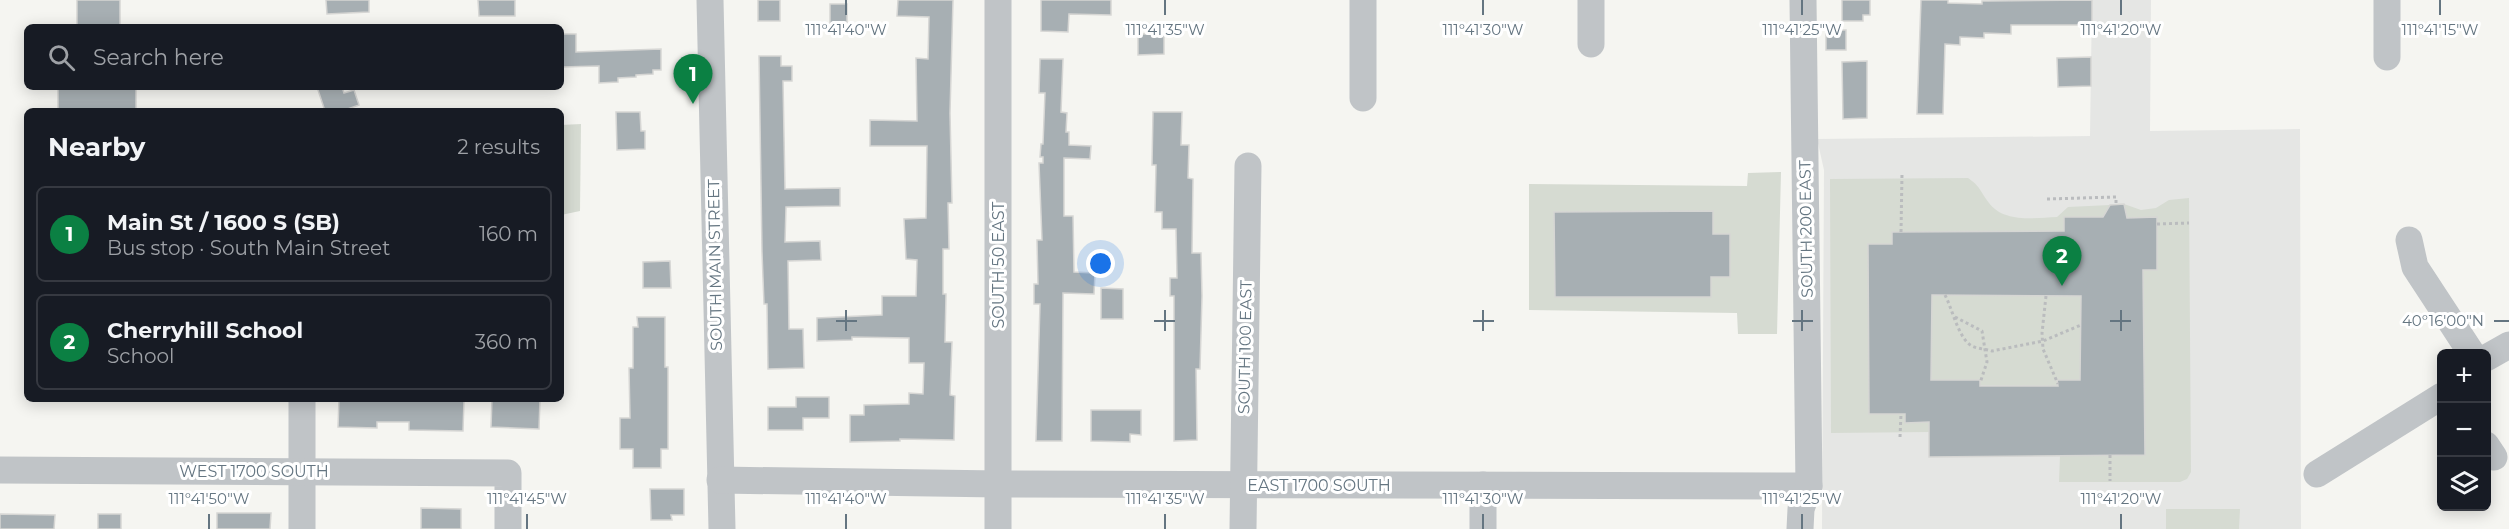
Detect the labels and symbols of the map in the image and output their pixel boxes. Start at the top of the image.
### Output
text: 111°41'40"W [805,20,887,39]
text: 111°41'35"W [1125,20,1205,39]
text: 111°41'30"W [1443,20,1524,39]
text: 111°41'25"W [1762,20,1842,39]
text: 111°41'20"W [2080,20,2162,39]
text: 111°41'15"W [2402,20,2479,39]
pin: 1 [674,54,712,104]
street label: SOUTH 200 EAST [1795,159,1817,298]
street label: SOUTH MAIN STREET [704,178,726,351]
street label: SOUTH 50 EAST [989,201,1008,328]
pin: 2 [2042,236,2082,286]
your location [1086,249,1115,278]
street label: SOUTH 100 EAST [1234,279,1256,414]
text: 40°16'00"N [2402,311,2484,330]
street label: WEST 1700 SOUTH [179,462,329,481]
street label: EAST 1700 SOUTH [1247,476,1391,495]
text: 111°41'50"W [169,489,250,508]
text: 111°41'45"W [487,489,567,508]
text: 111°41'40"W [805,489,887,508]
text: 111°41'35"W [1125,489,1205,508]
text: 111°41'30"W [1443,489,1524,508]
text: 111°41'25"W [1762,489,1842,508]
text: 111°41'20"W [2080,489,2162,508]

